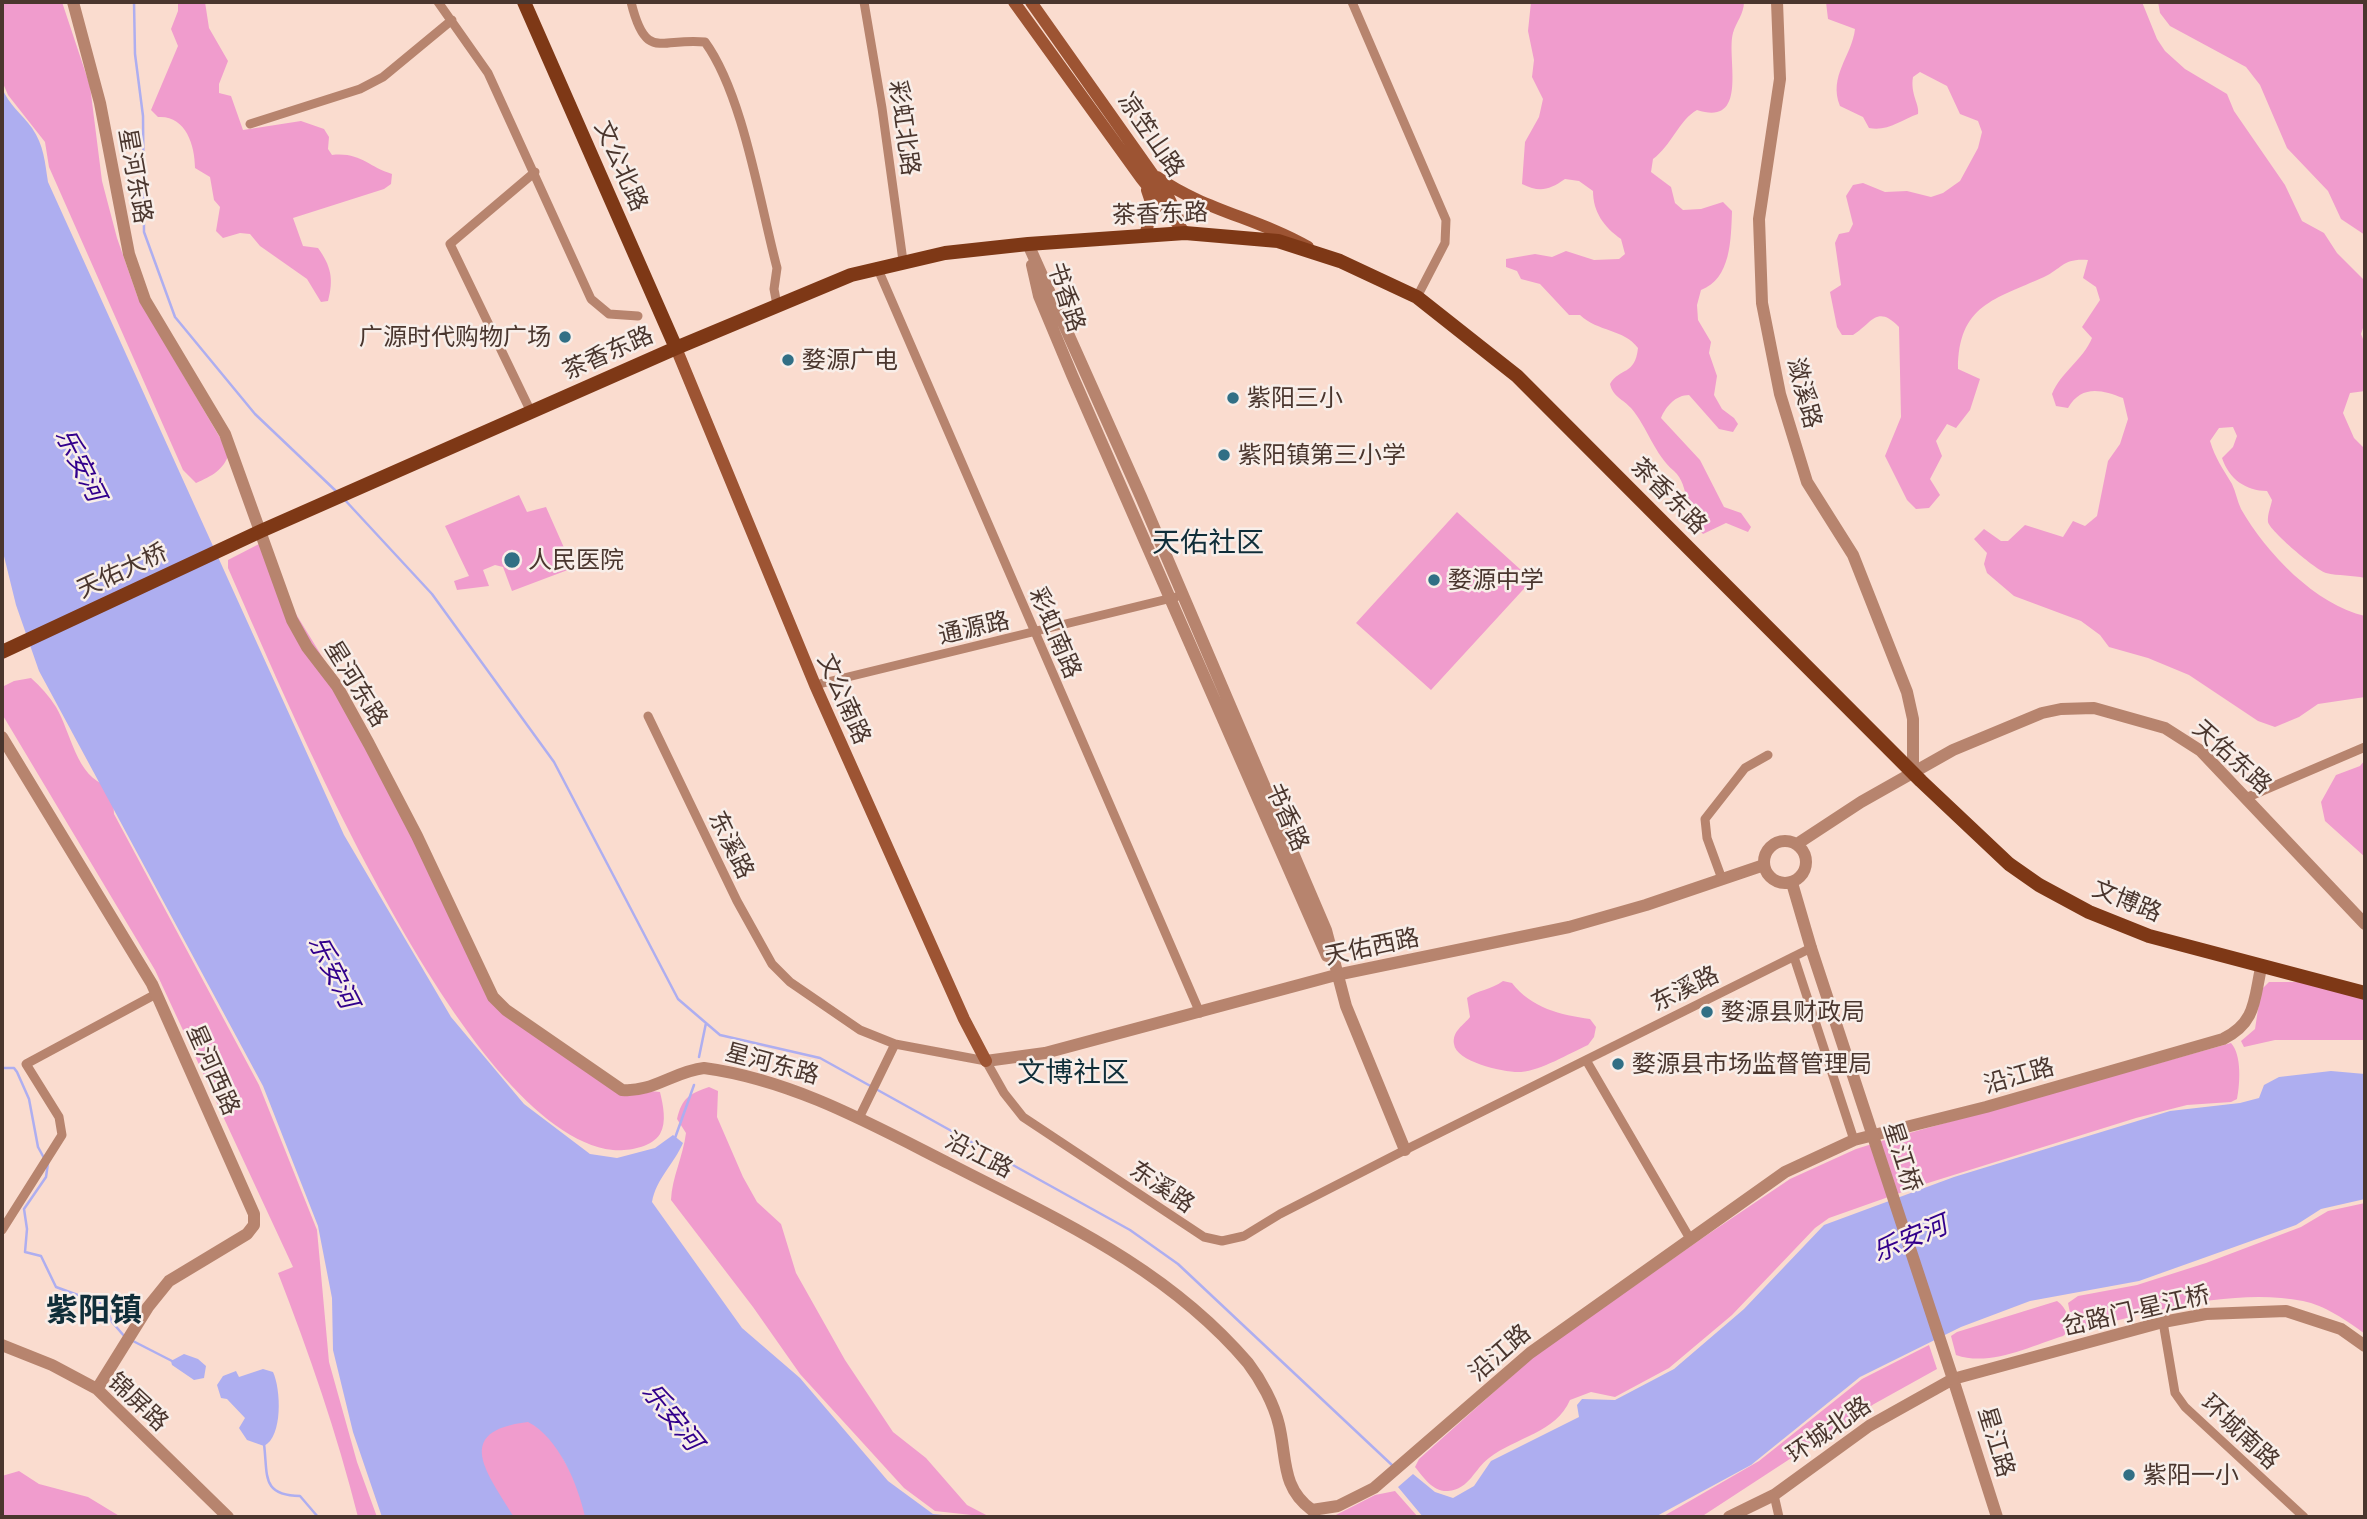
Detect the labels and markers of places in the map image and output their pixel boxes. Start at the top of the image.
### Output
place label: 广源时代购物广场 [359,323,551,351]
marker: 广源时代购物广场 [557,329,573,345]
place label: 婺源广电 [802,346,898,374]
marker: 婺源广电 [780,352,796,368]
place label: 紫阳三小 [1247,384,1343,412]
marker: 紫阳三小 [1225,390,1241,406]
place label: 紫阳镇第三小学 [1238,441,1406,469]
marker: 紫阳镇第三小学 [1216,447,1232,463]
place label: 人民医院 [528,546,624,574]
marker: 人民医院 [502,550,522,570]
place label: 婺源中学 [1448,566,1544,594]
marker: 婺源中学 [1426,572,1442,588]
place label: 婺源县财政局 [1721,998,1865,1026]
marker: 婺源县财政局 [1699,1004,1715,1020]
place label: 婺源县市场监督管理局 [1632,1050,1872,1078]
marker: 婺源县市场监督管理局 [1610,1056,1626,1072]
place label: 紫阳一小 [2143,1461,2239,1489]
marker: 紫阳一小 [2121,1467,2137,1483]

